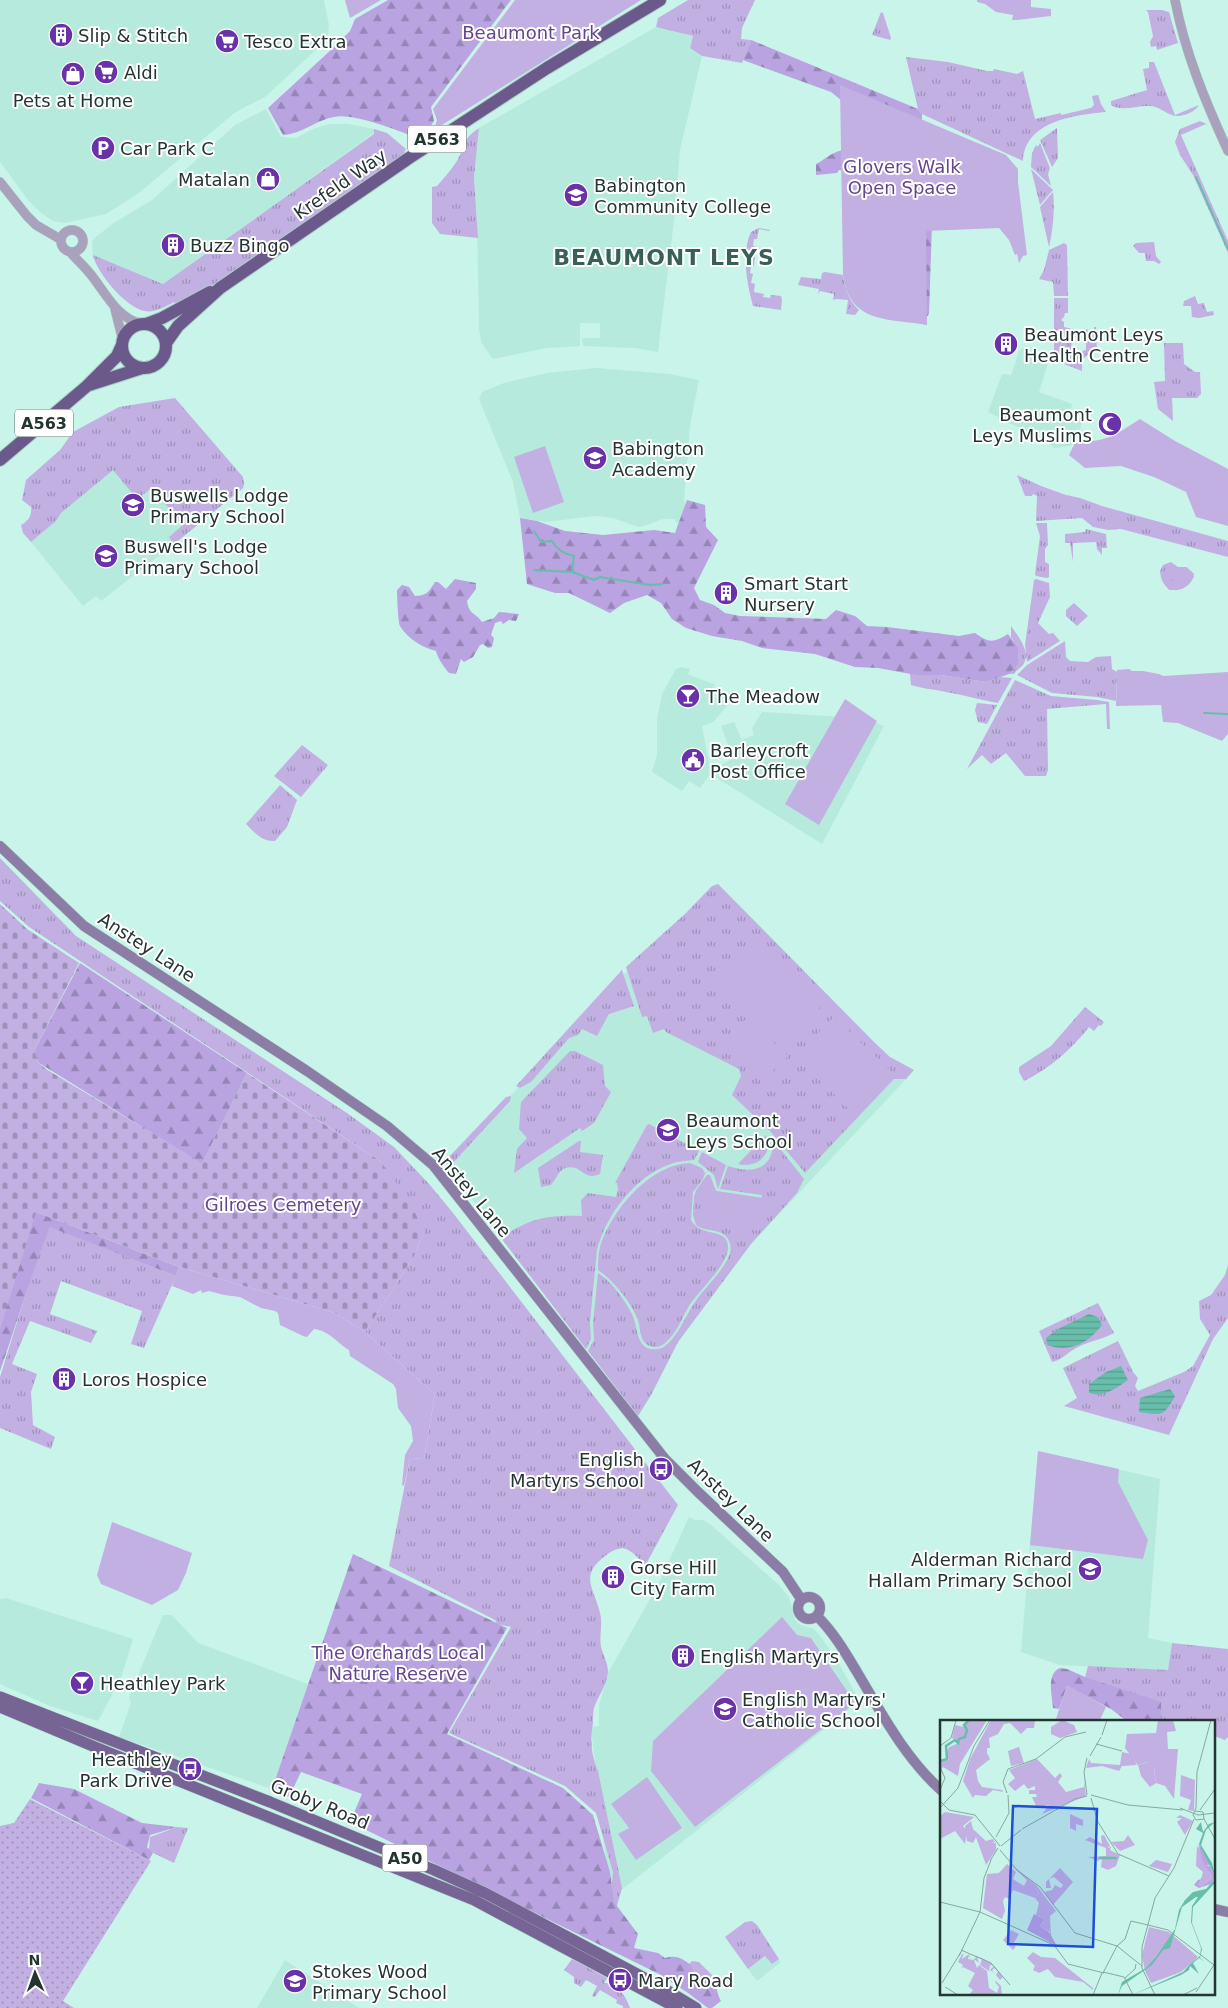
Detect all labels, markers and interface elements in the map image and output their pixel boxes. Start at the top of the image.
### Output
building icon: Slip & Stitch [48,22,74,48]
park label: Beaumont Park [462,22,600,43]
place label: Slip & Stitch [78,25,188,46]
supermarket icon: Tesco Extra [214,28,240,54]
place label: Tesco Extra [243,31,347,52]
supermarket icon: Aldi [93,59,119,85]
shop icon: Pets at Home [60,61,86,87]
place label: Aldi [124,62,158,83]
place label: Pets at Home [13,90,133,111]
road number: A563 [408,126,466,152]
parking icon: Car Park C [90,135,116,161]
place label: Car Park C [120,138,214,159]
street label: Krefeld Way [290,144,390,224]
park label: Glovers Walk Open Space [843,156,961,198]
shop icon: Matalan [255,166,281,192]
place label: Matalan [178,169,250,190]
place label: Babington Community College [594,175,771,217]
school or university icon: Babington Community College [563,182,589,208]
building icon: Buzz Bingo [160,232,186,258]
place label: Buzz Bingo [190,235,290,256]
district label: BEAUMONT LEYS [553,245,775,270]
place label: Beaumont Leys Health Centre [1024,324,1163,366]
building icon: Beaumont Leys Health Centre [993,331,1019,357]
place label: Beaumont Leys Muslims [972,404,1092,446]
road number: A563 [15,409,73,436]
mosque icon: Beaumont Leys Muslims [1097,411,1123,437]
place label: Babington Academy [612,438,704,480]
school or university icon: Babington Academy [582,445,608,471]
place label: Buswells Lodge Primary School [150,485,289,527]
school or university icon: Buswells Lodge Primary School [120,492,146,518]
place label: Buswell's Lodge Primary School [124,536,268,578]
school or university icon: Buswell's Lodge Primary School [93,543,119,569]
place label: Smart Start Nursery [744,573,848,615]
building icon: Smart Start Nursery [713,580,739,606]
bar icon: The Meadow [675,683,701,709]
place label: The Meadow [705,686,820,707]
place label: Barleycroft Post Office [710,740,809,782]
public building icon: Barleycroft Post Office [680,747,706,773]
street label: Anstey Lane [95,908,199,986]
place label: Beaumont Leys School [686,1110,792,1152]
school or university icon: Beaumont Leys School [655,1117,681,1143]
street label: Anstey Lane [428,1143,516,1241]
park label: Gilroes Cemetery [205,1194,362,1215]
building icon: Loros Hospice [51,1366,77,1392]
place label: Loros Hospice [82,1369,207,1390]
place label: English Martyrs School [510,1449,644,1491]
street label: Anstey Lane [684,1454,778,1546]
bus stop icon: English Martyrs School [648,1456,674,1482]
place label: Alderman Richard Hallam Primary School [868,1549,1072,1591]
school or university icon: Alderman Richard Hallam Primary School [1077,1556,1103,1582]
place label: Gorse Hill City Farm [630,1557,717,1599]
building icon: Gorse Hill City Farm [600,1564,626,1590]
park label: The Orchards Local Nature Reserve [311,1642,484,1684]
building icon: English Martyrs [670,1643,696,1669]
place label: English Martyrs [700,1646,839,1667]
bar icon: Heathley Park [69,1670,95,1696]
place label: Heathley Park [100,1673,226,1694]
place label: English Martyrs' Catholic School [742,1689,886,1731]
school or university icon: English Martyrs' Catholic School [712,1696,738,1722]
inset map [940,1720,1216,1996]
place label: Heathley Park Drive [79,1749,172,1791]
bus stop icon: Heathley Park Drive [177,1756,203,1782]
street label: Groby Road [267,1775,373,1833]
road number: A50 [382,1845,428,1872]
north arrow [10,1948,60,1998]
text: N [28,1952,41,1968]
place label: Stokes Wood Primary School [312,1961,447,2003]
bus stop icon: Mary Road [607,1967,633,1993]
school or university icon: Stokes Wood Primary School [282,1968,308,1994]
place label: Mary Road [638,1970,734,1991]

